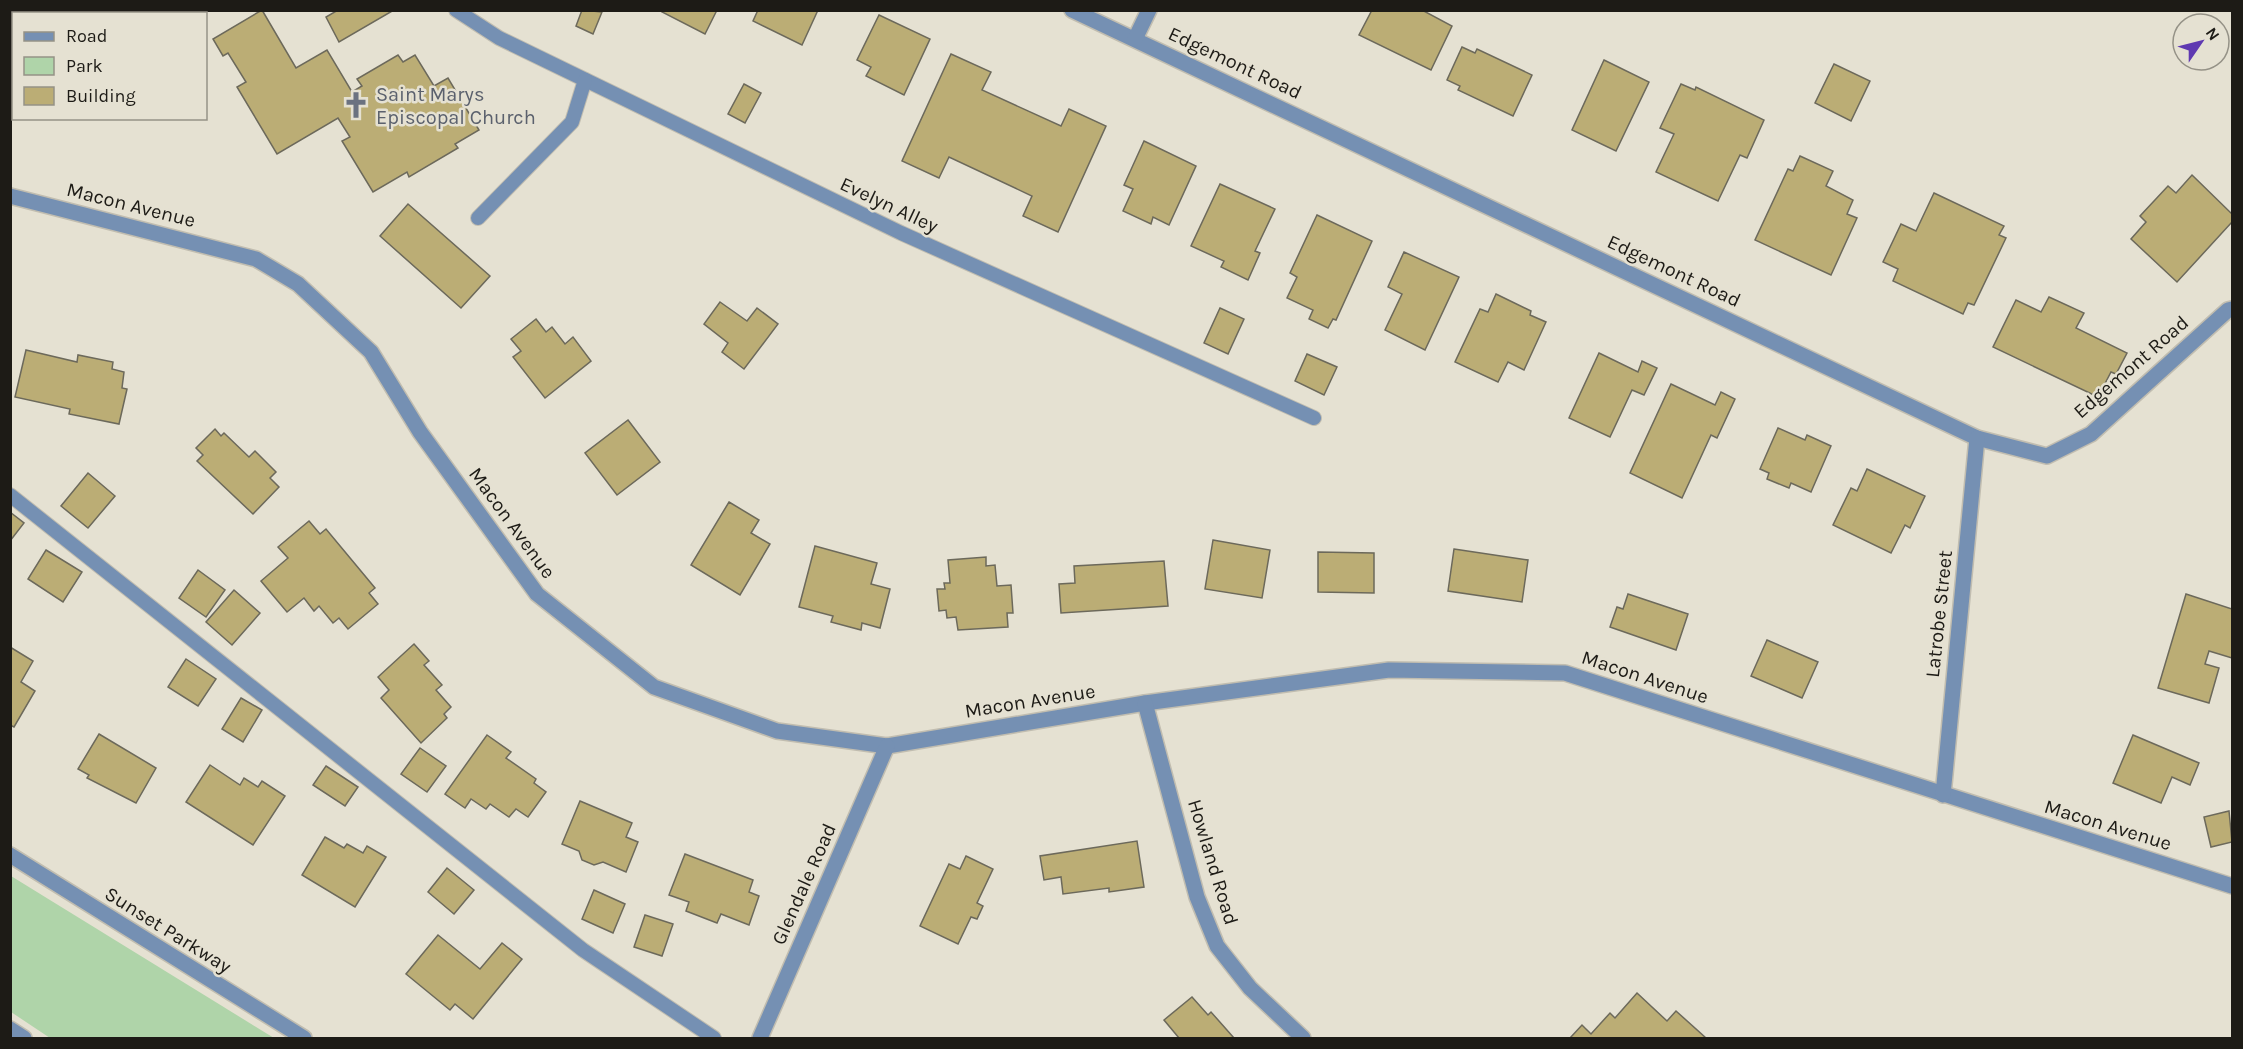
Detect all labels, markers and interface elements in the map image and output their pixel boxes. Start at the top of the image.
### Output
legend [12,12,207,120]
north arrow [2171,12,2231,72]
street label: Edgemont Road [1165,22,1305,104]
text: N [2202,24,2224,44]
text: Road [66,25,107,47]
text: Park [66,55,103,77]
place label: Saint Marys Episcopal Church [376,83,536,129]
text: Building [66,85,136,107]
church icon: Saint Marys Episcopal Church [341,90,371,120]
street label: Evelyn Alley [836,172,942,238]
street label: Macon Avenue [64,178,198,232]
street label: Edgemont Road [1604,230,1744,312]
street label: Edgemont Road [2069,311,2193,423]
street label: Macon Avenue [464,463,560,583]
street label: Latrobe Street [1921,549,1957,679]
street label: Macon Avenue [1579,646,1711,708]
street label: Macon Avenue [963,679,1097,723]
street label: Macon Avenue [2042,795,2174,855]
street label: Howland Road [1183,796,1243,928]
street label: Glendale Road [767,820,841,948]
street label: Sunset Parkway [101,882,235,978]

